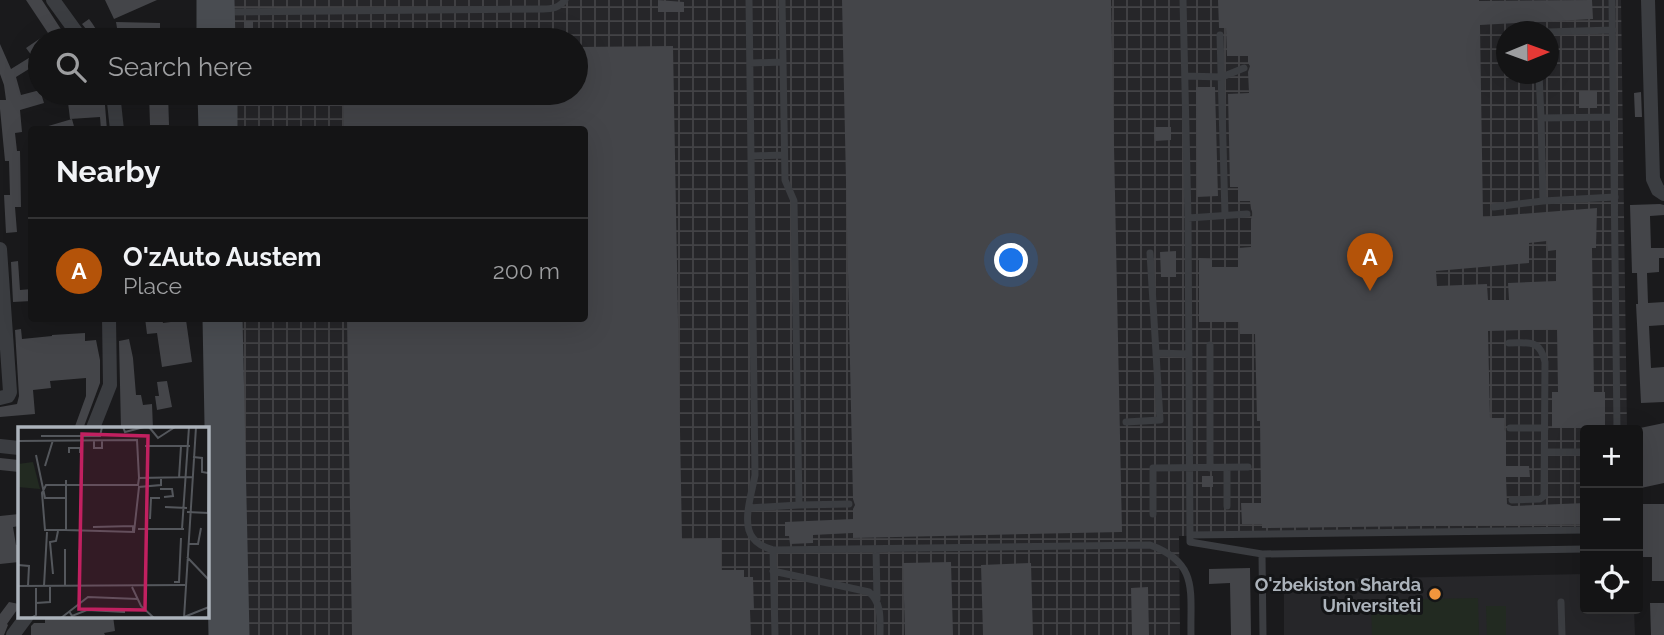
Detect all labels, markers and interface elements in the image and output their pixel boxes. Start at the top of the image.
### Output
north arrow [1496,21,1559,84]
search box [28,28,588,105]
icon: search [52,48,90,86]
text: Search here [108,52,252,82]
text: Nearby [56,154,160,189]
pin: A [1347,233,1393,291]
text: O'zAuto Austem [123,242,322,272]
your location [994,243,1028,277]
text: A [71,257,87,284]
text: 200 m [493,257,560,284]
text: Place [123,272,182,299]
map controls [1580,425,1643,614]
button: + [1580,425,1643,488]
inset map [18,427,208,618]
button: − [1580,488,1643,551]
button: locate [1580,551,1643,614]
place label: O'zbekiston Sharda Universiteti [1255,574,1421,616]
marker: O'zbekiston Sharda Universiteti [1427,586,1443,602]

